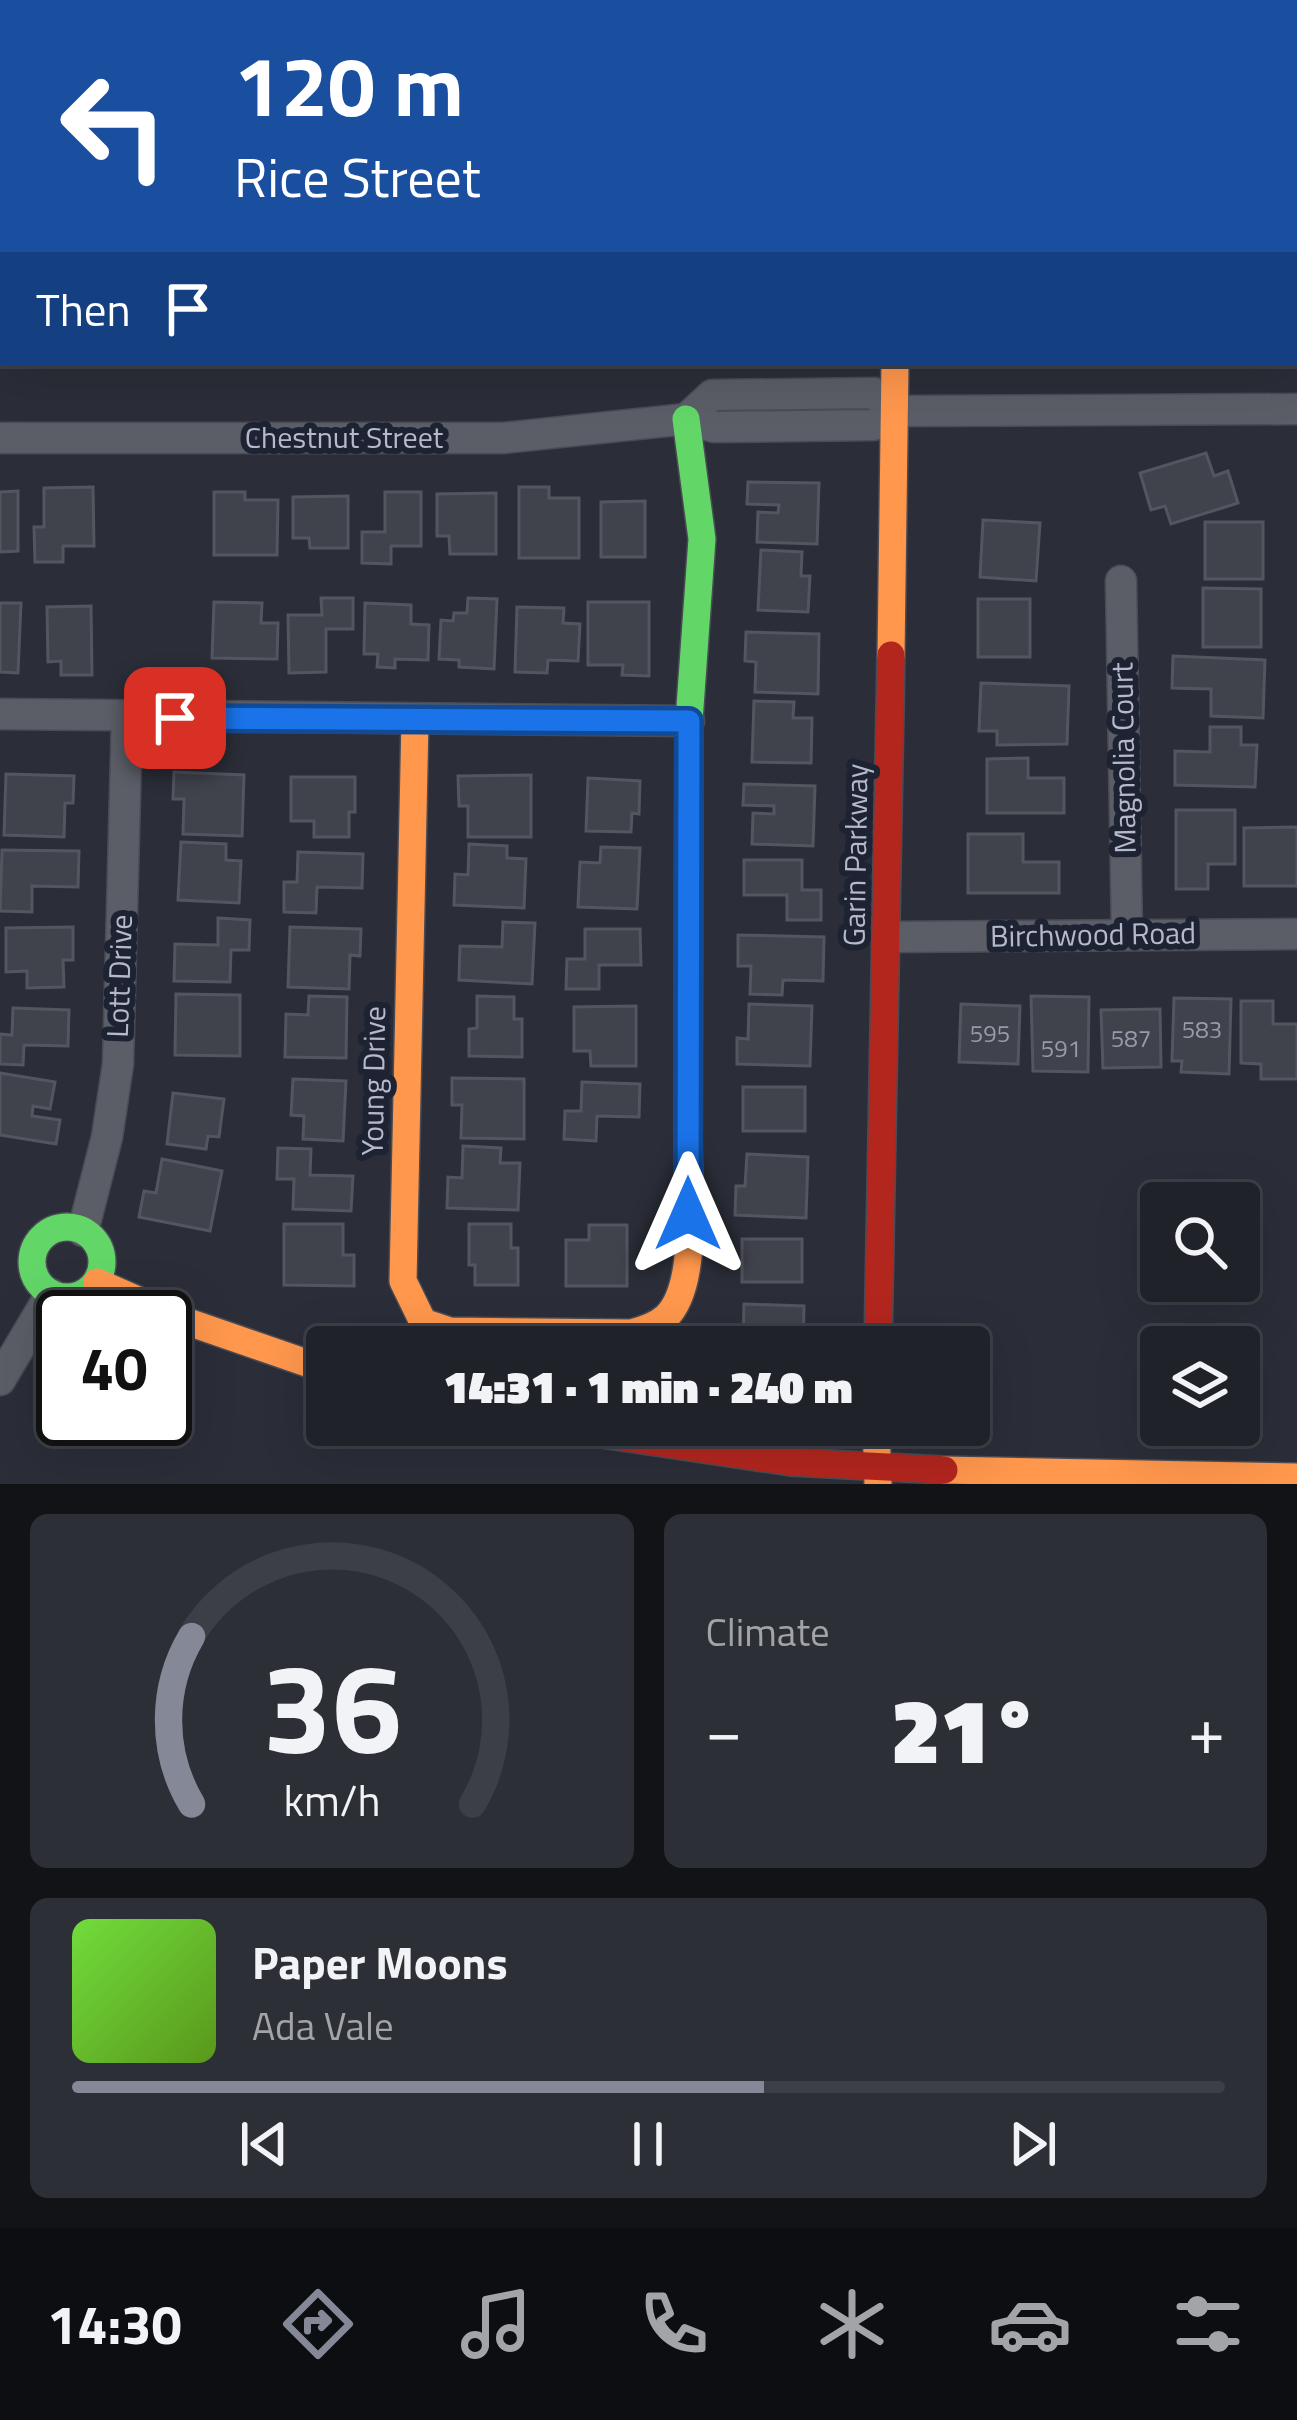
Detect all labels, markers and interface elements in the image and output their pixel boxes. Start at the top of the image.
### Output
text: 120 m [234,21,464,149]
icon: left [36,48,192,204]
text: Rice Street [234,136,481,218]
text: Then [36,275,131,343]
icon: arrive [155,276,221,342]
street label: Chestnut Street [245,414,444,460]
street label: Magnolia Court [1098,661,1148,854]
pin [124,667,226,769]
icon: arrive [142,685,208,751]
street label: Garin Parkway [830,763,880,947]
street label: Birchwood Road [990,909,1196,959]
street label: Lott Drive [94,914,144,1038]
street label: Young Drive [349,1006,397,1156]
house number: 583 [1182,1011,1222,1047]
house number: 595 [970,1015,1010,1051]
house number: 587 [1111,1020,1151,1056]
house number: 591 [1041,1030,1081,1066]
position arrow [625,1151,751,1277]
map controls [1140,1182,1260,1446]
button: search [1140,1182,1260,1302]
speed limit sign: 40 [36,1290,192,1446]
button: layers [1140,1326,1260,1446]
text: 14:31 · 1 min · 240 m [444,1352,852,1420]
text: Climate [706,1602,830,1661]
text: 36 [262,1612,402,1801]
text: 21° [891,1661,1040,1798]
text: − [706,1679,742,1780]
text: + [1188,1679,1225,1780]
text: km/h [283,1767,380,1833]
text: Paper Moons [252,1928,508,1996]
text: Ada Vale [252,1996,394,2055]
icon: previous [231,2111,297,2177]
icon: pause [615,2111,681,2177]
icon: next [1000,2111,1066,2177]
icon: directions [276,2282,360,2366]
icon: music [454,2282,538,2366]
icon: phone [632,2282,716,2366]
icon: climate [810,2282,894,2366]
icon: car [988,2282,1072,2366]
icon: filters [1166,2282,1250,2366]
text: 14:30 [47,2283,182,2365]

